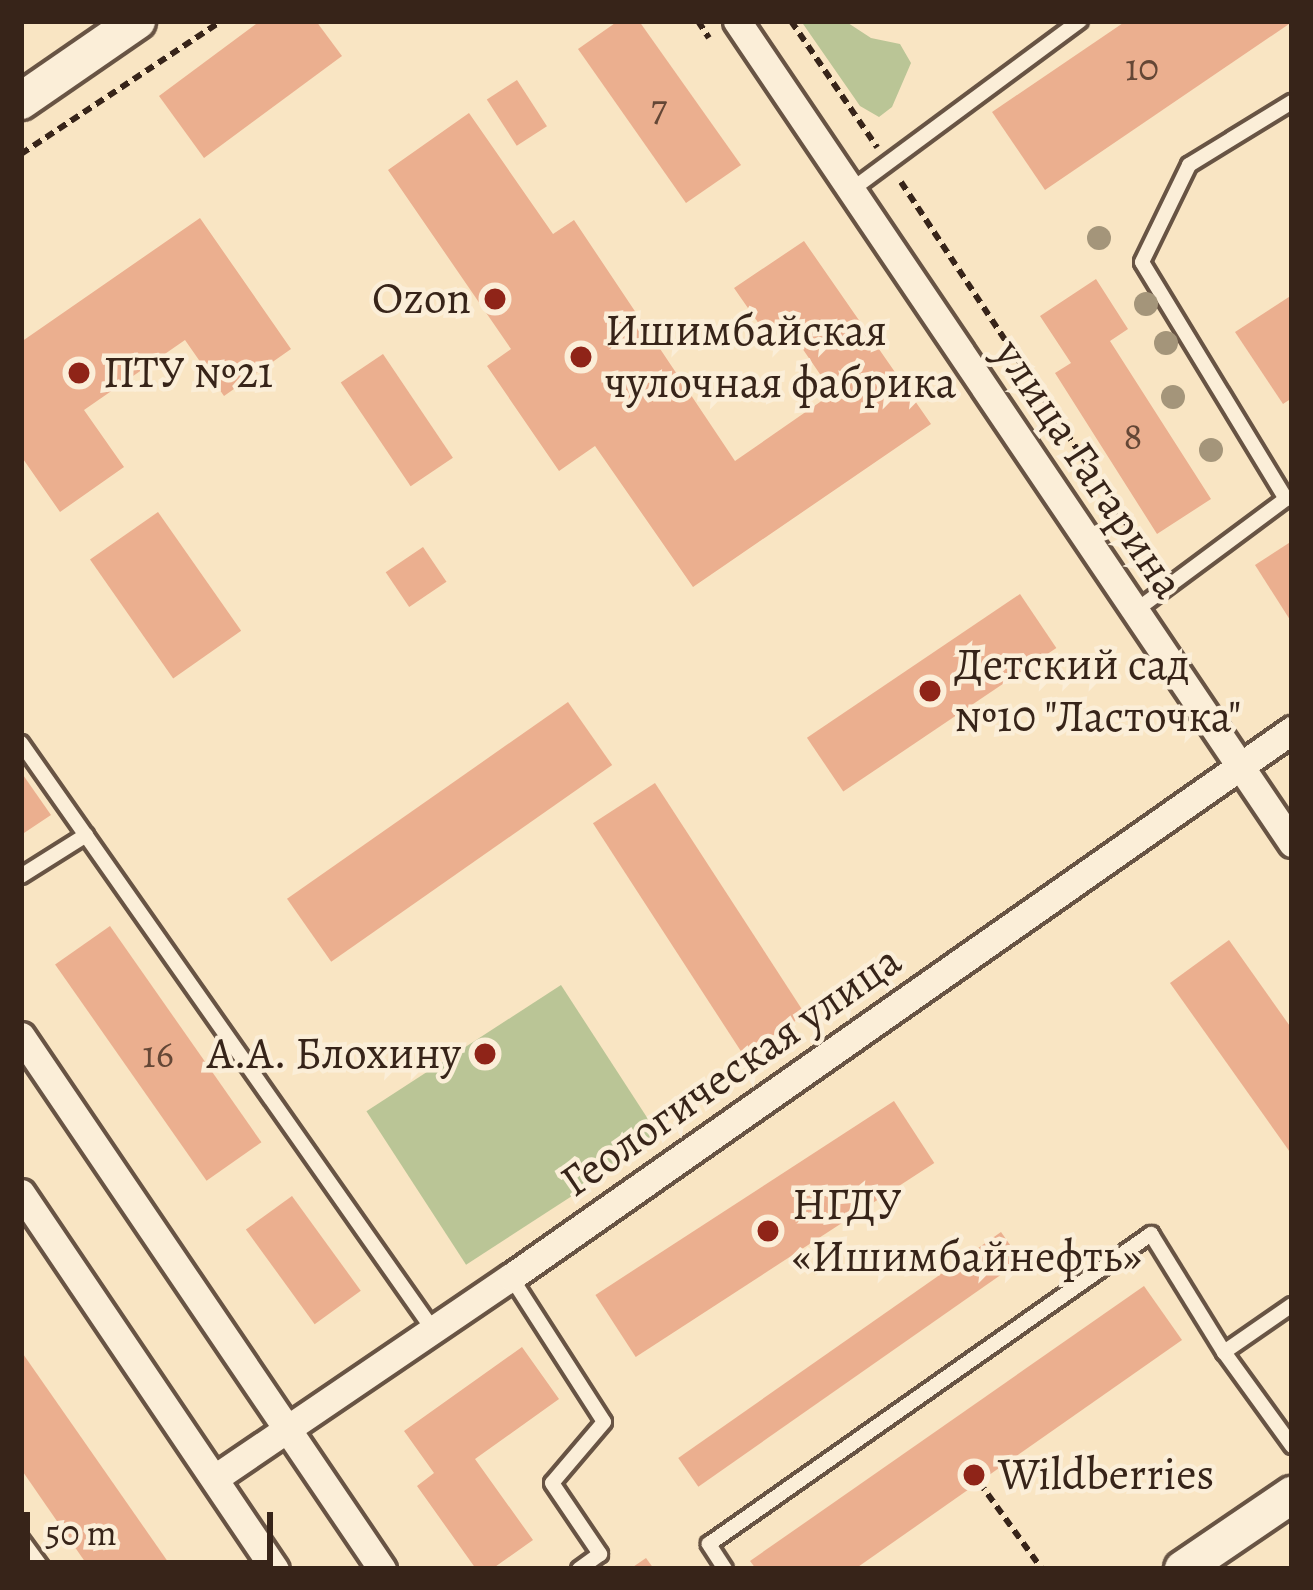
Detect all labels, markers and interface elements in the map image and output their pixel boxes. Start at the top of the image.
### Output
house number: 10 [1125,44,1159,90]
house number: 7 [651,84,667,130]
place label: Ozon [372,272,471,326]
marker: Ozon [482,286,508,312]
place label: Ишимбайская чулочная фабрика [605,304,956,410]
street label: улица Гагарина [983,329,1195,609]
marker: Ишимбайская чулочная фабрика [568,344,594,370]
place label: ПТУ №21 [103,346,273,400]
marker: ПТУ №21 [66,360,92,386]
house number: 8 [1124,413,1142,459]
place label: Детский сад №10 "Ласточка" [954,638,1242,744]
marker: Детский сад №10 "Ласточка" [917,678,943,704]
street label: Геологическая улица [551,933,911,1209]
place label: А.А. Блохину [206,1027,461,1081]
house number: 16 [142,1031,174,1077]
marker: А.А. Блохину [472,1041,498,1067]
place label: НГДУ «Ишимбайнефть» [792,1178,1142,1284]
marker: НГДУ «Ишимбайнефть» [755,1218,781,1244]
place label: Wildberries [998,1448,1214,1502]
marker: Wildberries [961,1462,987,1488]
scale bar [30,1488,279,1562]
text: 50 m [45,1508,117,1557]

